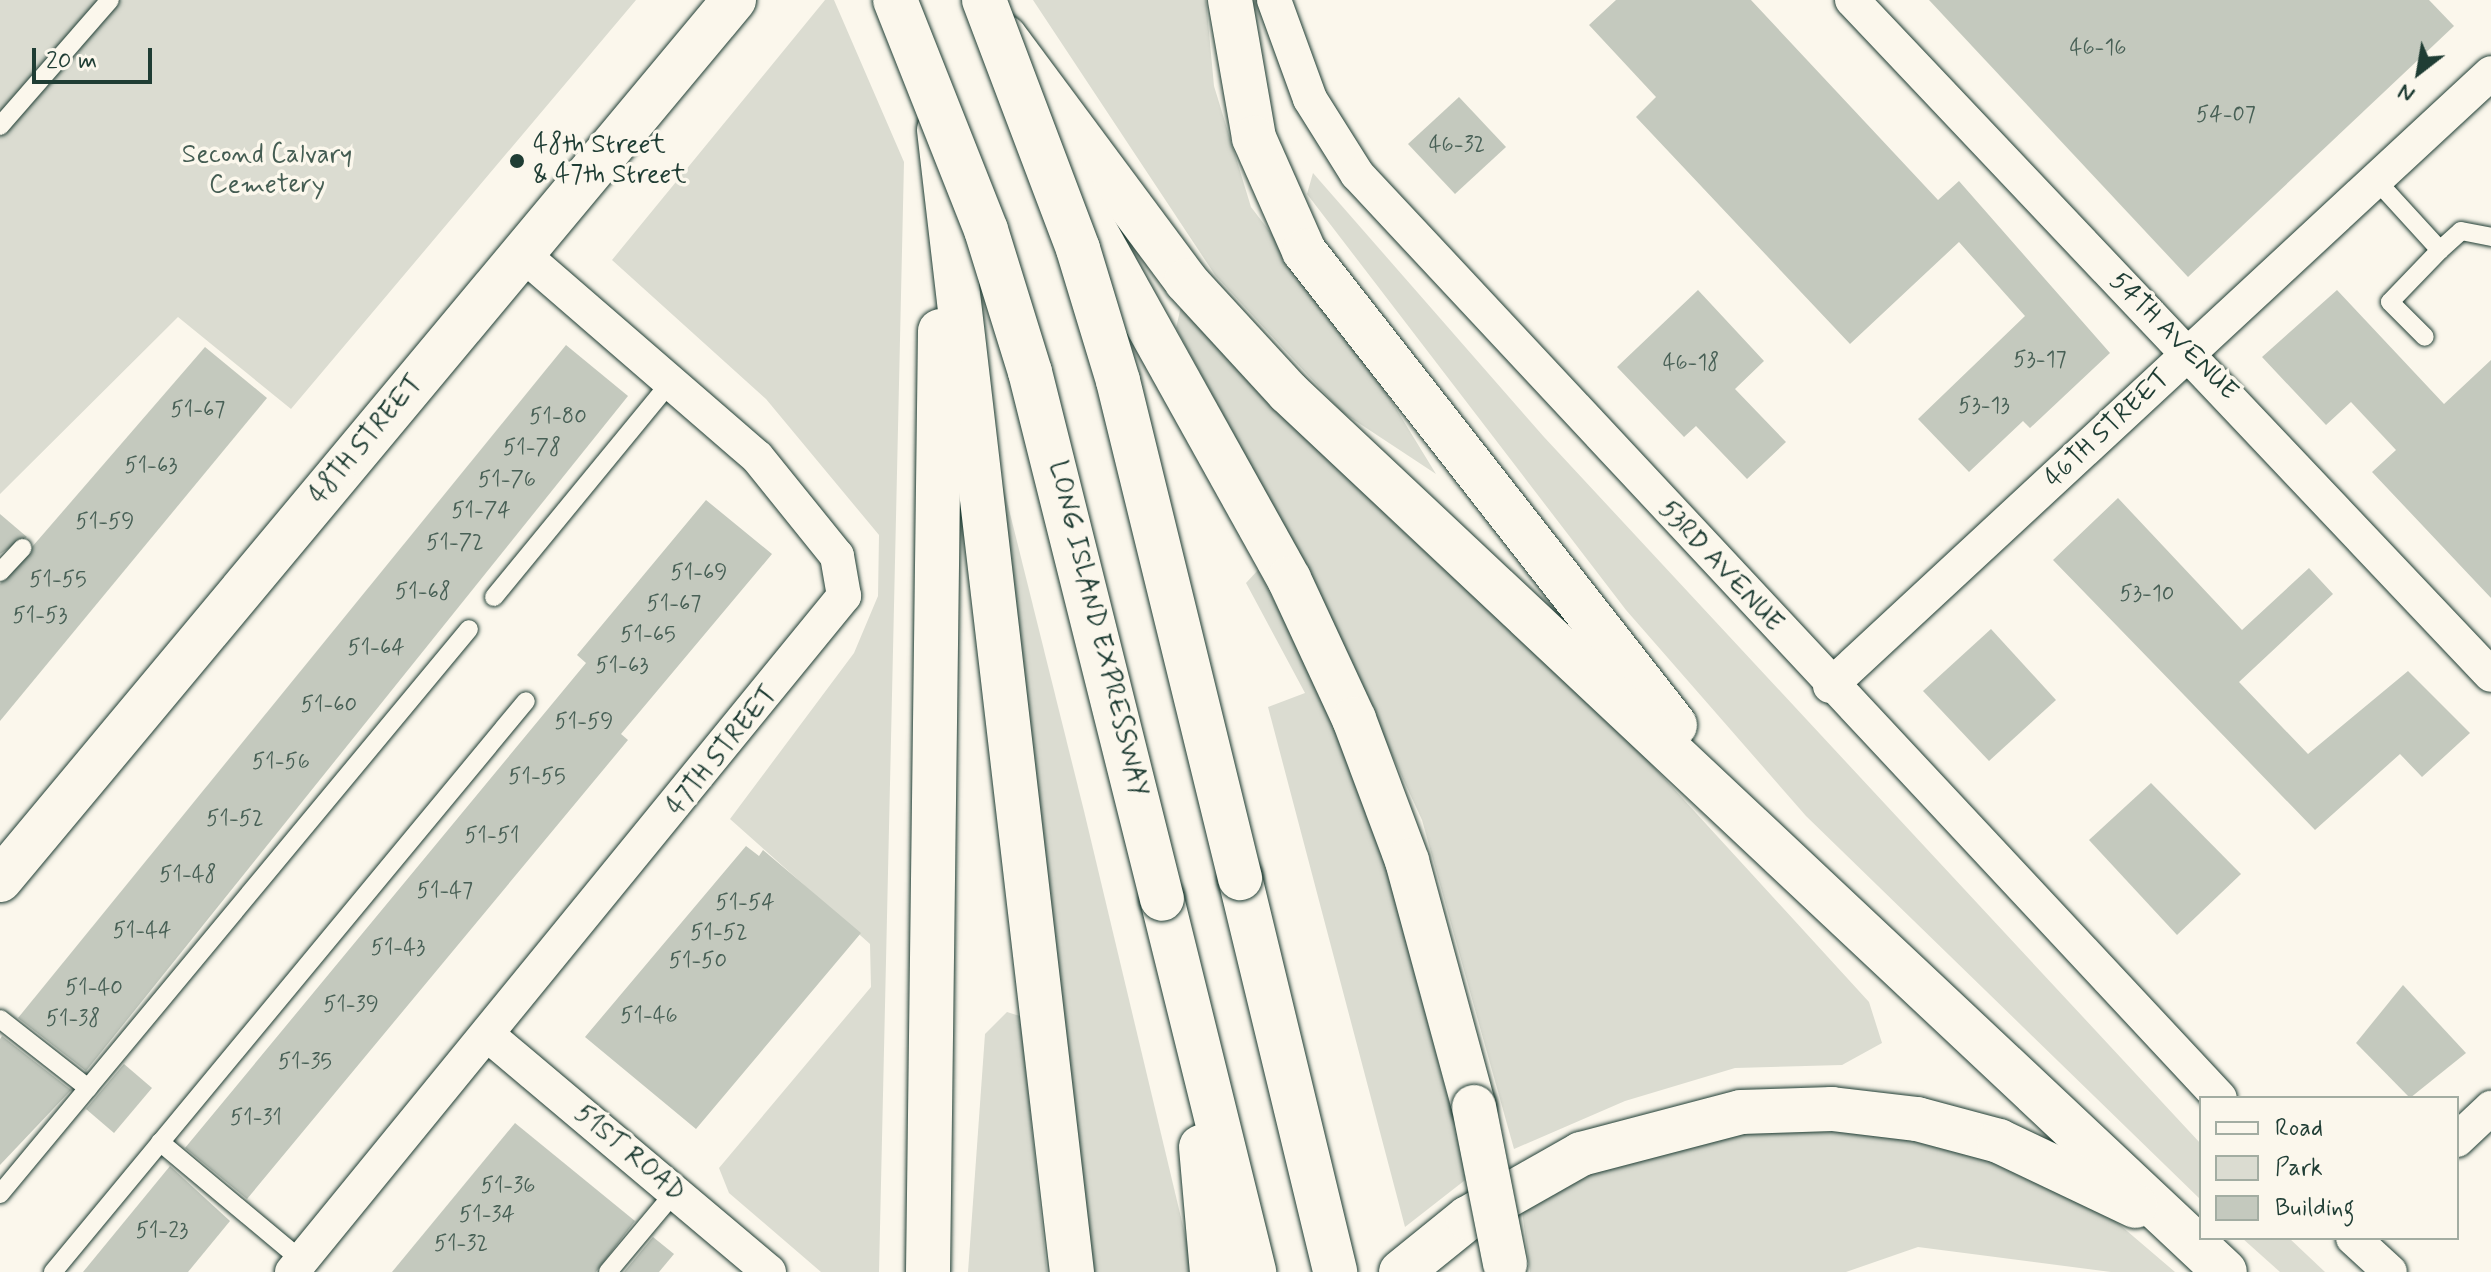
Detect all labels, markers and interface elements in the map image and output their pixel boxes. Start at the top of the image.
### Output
scale bar [36,32,156,82]
north arrow [2379,32,2459,112]
house number: 46-16 [2070,36,2126,62]
text: 20 m [46,46,97,77]
text: N [2393,77,2420,108]
house number: 54-07 [2196,103,2256,129]
place label: 48th Street & 47th Street [533,130,687,192]
house number: 46-32 [1429,133,1485,159]
park label: Second Calvary Cemetery [179,140,355,202]
marker: 48th Street & 47th Street [508,152,526,170]
street label: 54TH AVENUE [2103,267,2243,407]
house number: 53-17 [2013,348,2067,374]
house number: 46-18 [1663,351,1719,377]
street label: 46TH STREET [2038,362,2178,496]
street label: 48TH STREET [303,368,431,512]
house number: 53-13 [1958,394,2010,420]
house number: 51-67 [171,398,225,424]
house number: 51-80 [529,405,587,431]
house number: 51-78 [503,436,561,462]
house number: 51-63 [124,454,178,480]
street label: LONG ISLAND EXPRESSWAY [1041,460,1153,798]
house number: 51-76 [478,468,536,494]
street label: 53RD AVENUE [1652,495,1788,639]
house number: 51-74 [451,499,511,525]
house number: 51-59 [76,510,134,536]
house number: 51-72 [426,531,484,557]
house number: 51-69 [671,561,727,587]
house number: 51-55 [29,568,87,594]
house number: 51-68 [395,580,451,606]
house number: 53-10 [2120,582,2174,608]
house number: 51-67 [647,592,701,618]
house number: 51-53 [12,604,68,630]
house number: 51-65 [620,623,676,649]
house number: 51-64 [347,636,405,662]
house number: 51-63 [595,654,649,680]
street label: 47TH STREET [660,679,786,823]
house number: 51-60 [301,693,357,719]
house number: 51-59 [555,710,613,736]
house number: 51-56 [252,750,310,776]
house number: 51-55 [508,765,566,791]
house number: 51-52 [206,807,264,833]
house number: 51-51 [464,824,520,850]
house number: 51-48 [159,863,217,889]
house number: 51-47 [417,879,473,905]
house number: 51-54 [715,891,775,917]
house number: 51-44 [113,919,171,945]
house number: 51-52 [690,921,748,947]
house number: 51-43 [371,936,425,962]
house number: 51-50 [669,949,727,975]
house number: 51-40 [65,976,123,1002]
house number: 51-39 [323,993,379,1019]
house number: 51-46 [620,1004,678,1030]
house number: 51-38 [46,1007,100,1033]
house number: 51-35 [278,1050,332,1076]
legend [2199,1096,2459,1240]
street label: 51ST ROAD [569,1100,689,1208]
house number: 51-31 [230,1106,282,1132]
text: Road [2275,1113,2323,1144]
text: Park [2275,1153,2323,1184]
house number: 51-36 [481,1174,535,1200]
text: Building [2275,1193,2355,1224]
house number: 51-34 [459,1203,515,1229]
house number: 51-23 [136,1219,188,1245]
house number: 51-32 [434,1232,488,1258]

